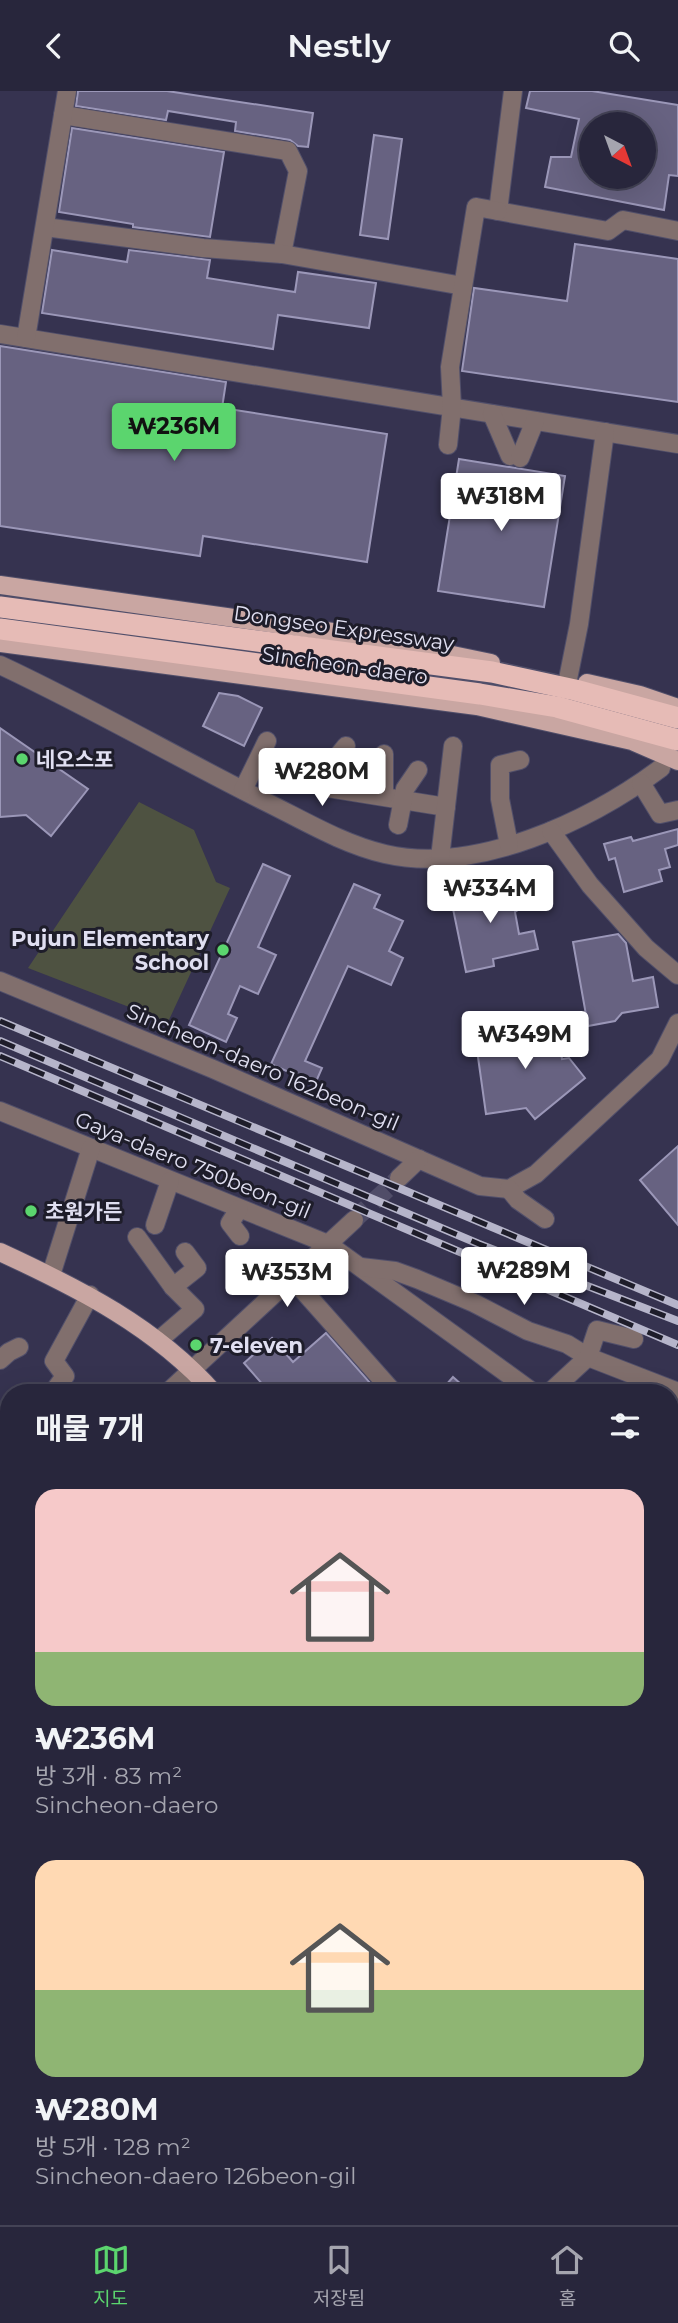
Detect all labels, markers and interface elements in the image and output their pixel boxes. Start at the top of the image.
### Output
text: Nestly [287,26,391,65]
icon: back [35,27,73,65]
icon: search [605,27,643,65]
north arrow [579,112,656,189]
map controls [579,112,656,189]
pin: ₩236M [125,403,223,463]
text: ₩236M [128,412,220,440]
pin: ₩318M [452,473,550,533]
text: ₩318M [457,482,545,510]
street label: Dongseo Expressway [232,600,456,656]
street label: Sincheon-daero [260,641,430,689]
place label: 네오스포 [36,747,113,772]
pin: ₩280M [273,749,371,808]
marker: 네오스포 [14,751,30,767]
text: ₩280M [275,757,369,785]
pin: ₩334M [441,865,539,925]
text: ₩334M [443,874,537,902]
place label: Pujun Elementary School [11,926,209,975]
marker: Pujun Elementary School [215,942,231,958]
street label: Sincheon-daero 162beon-gil [123,998,403,1136]
pin: ₩349M [476,1011,574,1071]
text: ₩349M [478,1020,572,1048]
street label: Gaya-daero 750beon-gil [72,1106,314,1224]
place label: 초원가든 [45,1199,122,1224]
marker: 초원가든 [23,1203,39,1219]
pin: ₩289M [475,1247,573,1307]
pin: ₩353M [238,1249,336,1309]
text: ₩289M [477,1256,571,1284]
text: ₩353M [241,1258,333,1286]
place label: 7-eleven [210,1333,303,1358]
marker: 7-eleven [188,1337,204,1353]
icon: filters [606,1407,644,1445]
text: 매물 7개 [35,1410,145,1447]
icon: home [277,1534,403,1660]
text: ₩236M [35,1720,155,1757]
text: 방 3개 · 83 m² [35,1762,182,1790]
text: Sincheon-daero [35,1791,218,1819]
icon: home [277,1905,403,2031]
text: ₩280M [35,2091,159,2128]
text: 방 5개 · 128 m² [35,2133,191,2161]
text: Sincheon-daero 126beon-gil [35,2162,356,2190]
tab: 지도 [92,2241,130,2310]
tab: 저장됨 [313,2241,365,2310]
tab: 홈 [548,2241,586,2310]

